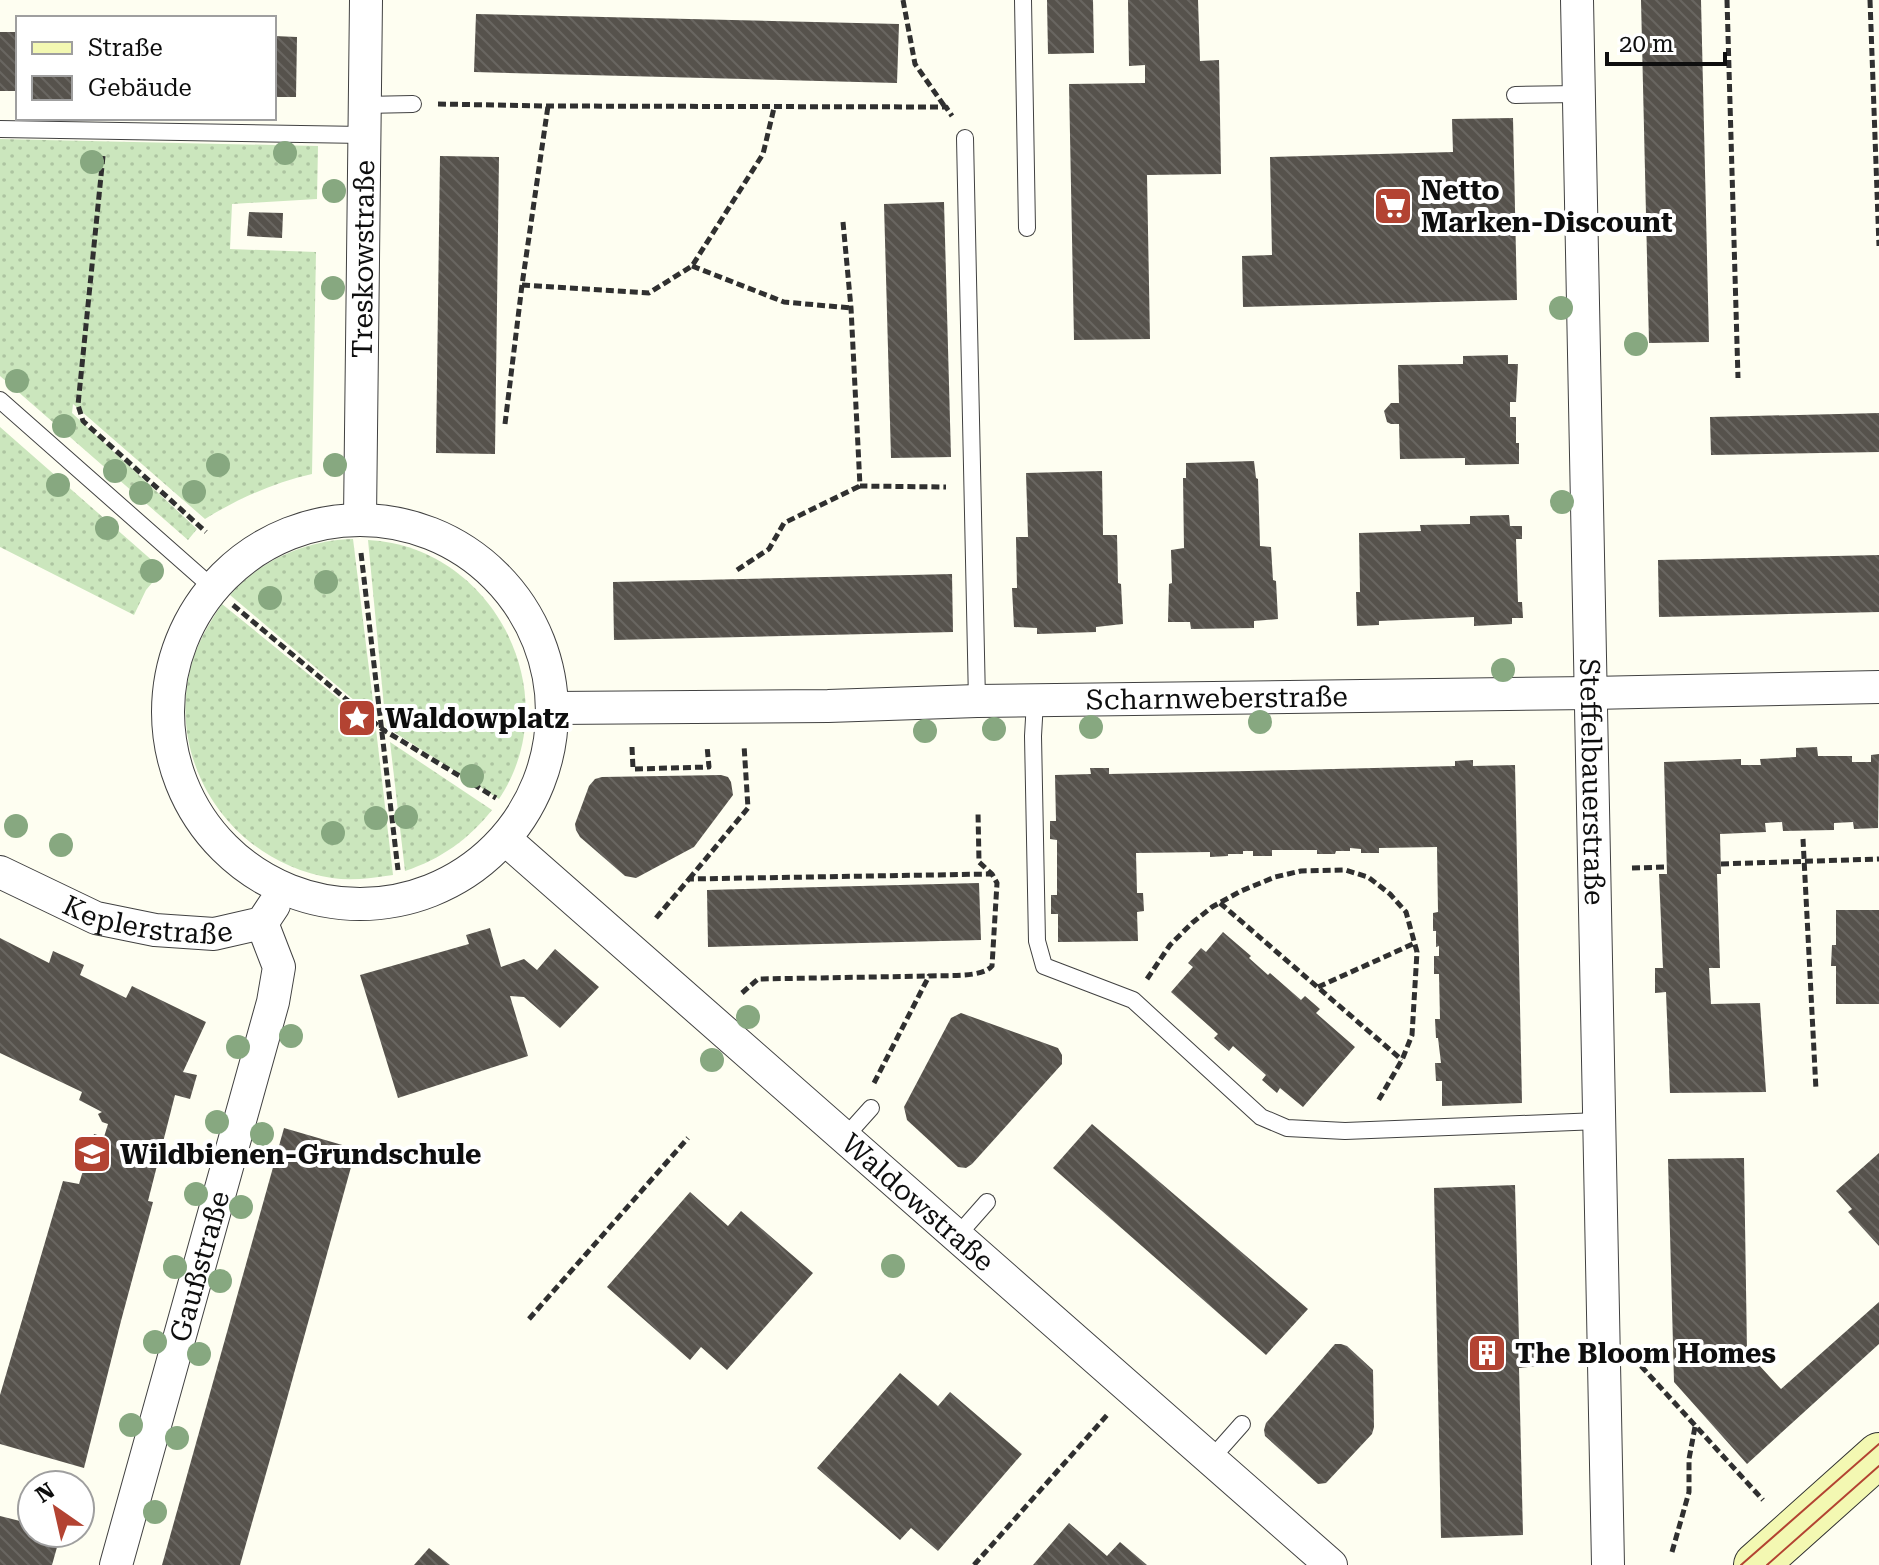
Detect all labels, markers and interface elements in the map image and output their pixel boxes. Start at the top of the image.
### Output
legend [16,16,276,120]
scale bar [1607,16,1725,66]
text: 20 m [1619,30,1674,58]
text: Straße [88,34,163,62]
text: Gebäude [88,74,192,102]
street label: Treskowstraße [346,160,381,358]
place label: Netto Marken-Discount [1421,174,1673,239]
supermarket icon: Netto Marken-Discount [1372,185,1414,227]
street label: Steffelbauerstraße [1573,658,1611,906]
street label: Scharnweberstraße [1086,680,1348,717]
place icon: Waldowplatz [336,697,378,739]
place label: Waldowplatz [385,702,569,735]
street label: Keplerstraße [58,889,236,951]
street label: Waldowstraße [835,1127,1001,1278]
school or university icon: Wildbienen-Grundschule [71,1133,113,1175]
place label: Wildbienen-Grundschule [120,1138,482,1171]
street label: Gaußstraße [163,1187,237,1346]
building icon: The Bloom Homes [1466,1332,1508,1374]
place label: The Bloom Homes [1515,1337,1776,1370]
north arrow [16,1469,96,1549]
text: N [31,1478,59,1508]

